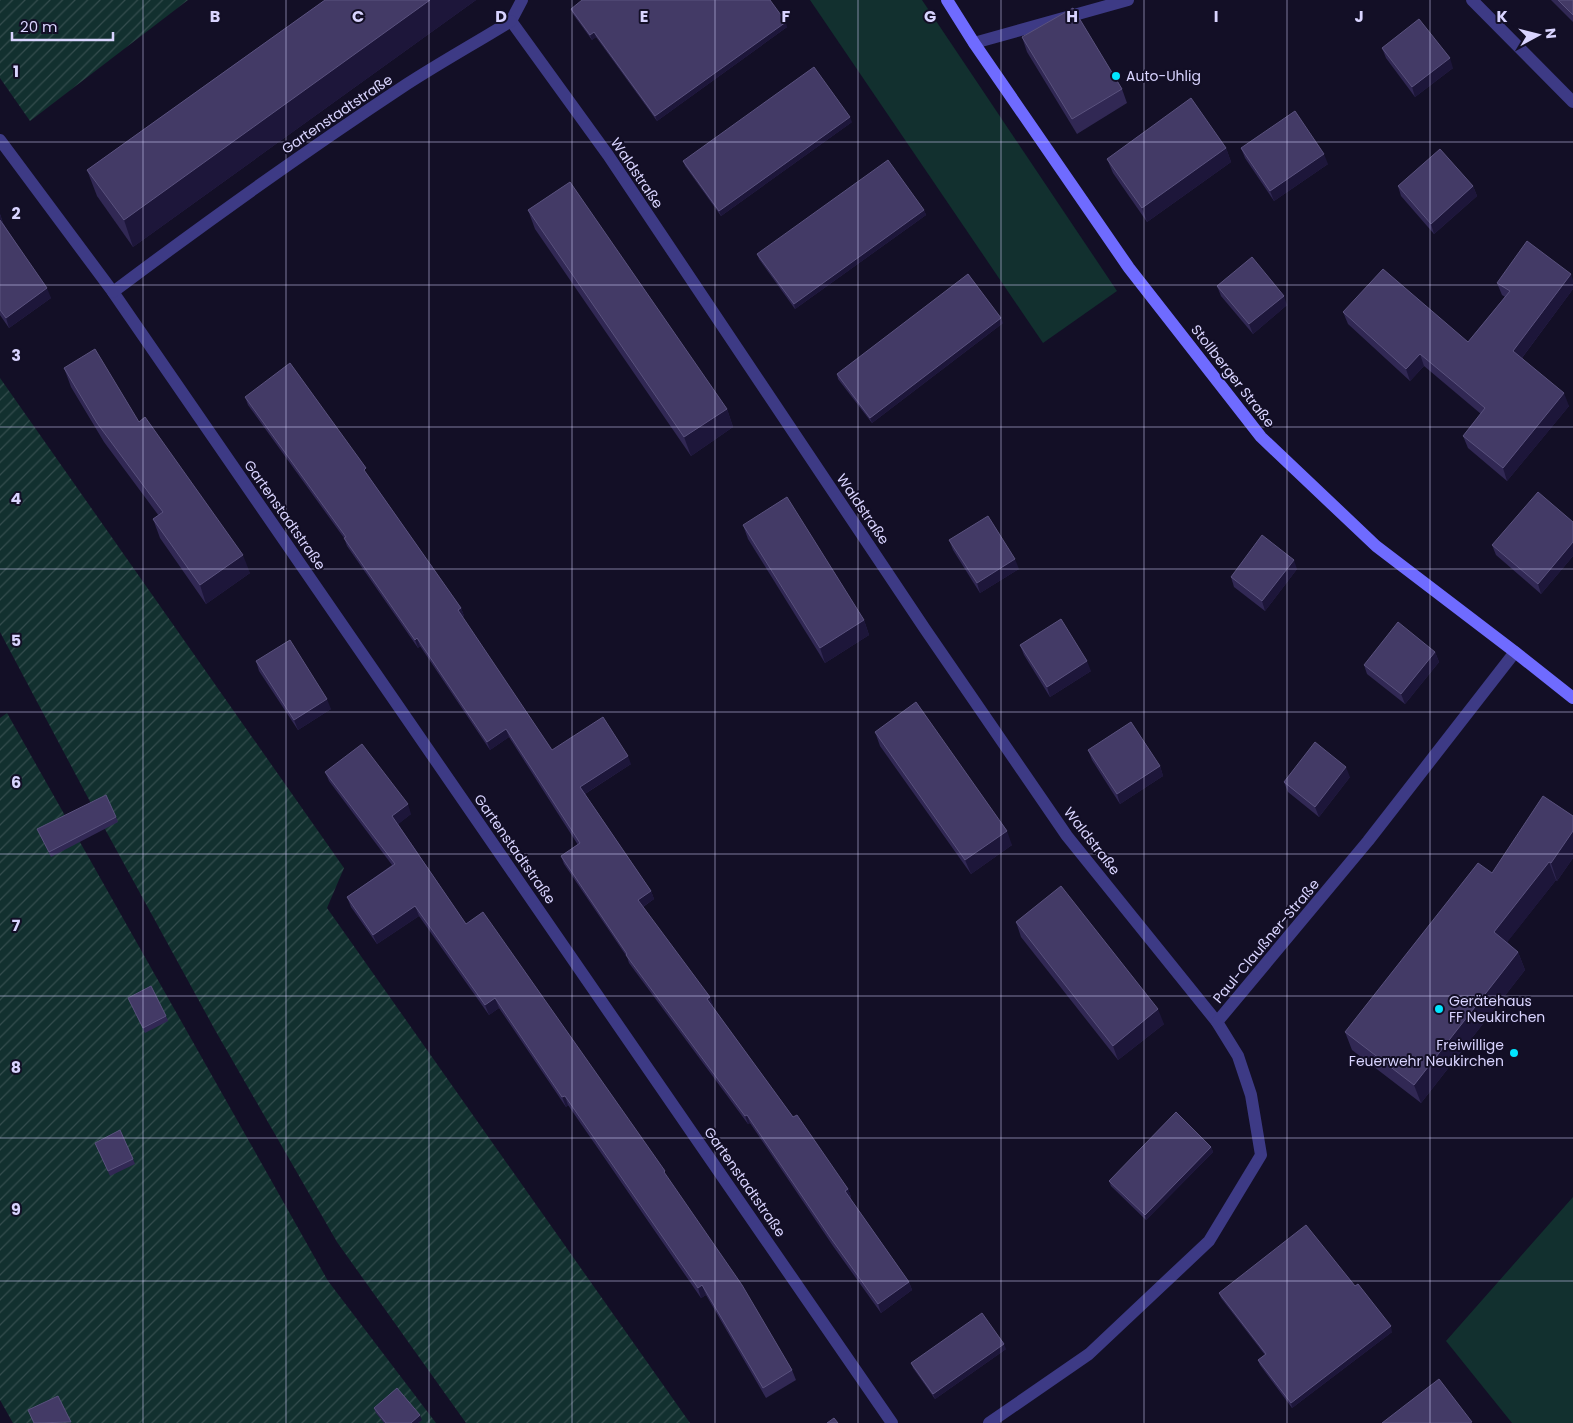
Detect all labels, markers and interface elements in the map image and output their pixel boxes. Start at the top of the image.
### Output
text: B [210,5,220,28]
text: C [352,5,364,28]
text: D [495,5,507,28]
text: E [640,5,648,28]
text: F [782,5,791,28]
text: G [924,5,936,28]
text: H [1066,5,1078,28]
text: I [1214,5,1218,28]
text: J [1354,5,1364,28]
text: K [1496,5,1508,28]
scale bar [12,10,114,42]
north arrow [1513,10,1563,60]
text: 20 m [20,16,58,37]
text: N [1540,27,1561,40]
text: 1 [13,60,19,83]
place label: Auto-Uhlig [1126,66,1201,86]
street label: Gartenstadtstraße [278,69,397,159]
marker: Auto-Uhlig [1110,70,1122,82]
street label: Waldstraße [606,134,668,213]
text: 2 [11,202,21,225]
street label: Stollberger Straße [1186,320,1280,432]
text: 3 [11,344,21,367]
street label: Gartenstadtstraße [240,456,331,574]
street label: Waldstraße [832,470,894,549]
text: 4 [11,487,22,510]
text: 5 [11,629,21,652]
text: 6 [11,771,21,794]
street label: Gartenstadtstraße [470,790,561,908]
street label: Waldstraße [1059,803,1125,879]
street label: Paul-Claußner-Straße [1208,874,1324,1007]
text: 7 [12,914,21,937]
place label: Gerätehaus FF Neukirchen [1449,991,1545,1027]
marker: Gerätehaus FF Neukirchen [1433,1003,1445,1015]
place label: Freiwillige Feuerwehr Neukirchen [1349,1035,1504,1071]
marker: Freiwillige Feuerwehr Neukirchen [1508,1047,1520,1059]
text: 8 [11,1056,21,1079]
street label: Gartenstadtstraße [700,1123,791,1241]
text: 9 [11,1198,21,1221]

